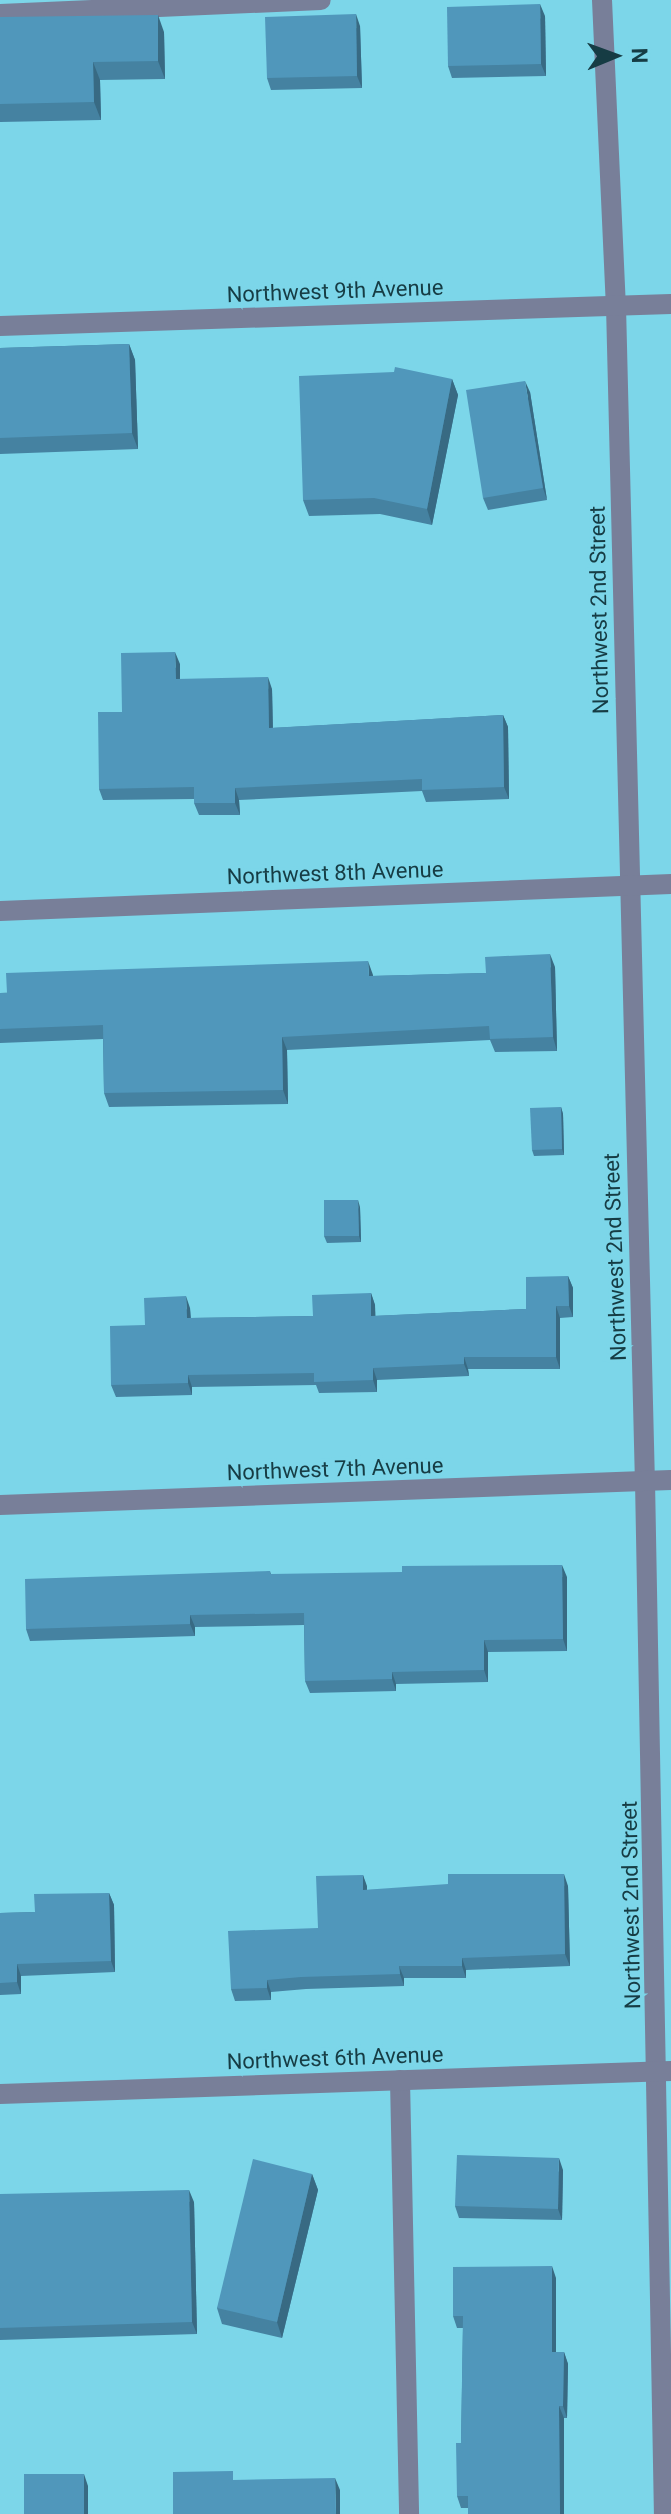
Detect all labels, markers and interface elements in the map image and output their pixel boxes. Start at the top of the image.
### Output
north arrow [575,16,655,96]
text: N [627,48,652,64]
street label: Northwest 9th Avenue [226,274,444,308]
street label: Northwest 2nd Street [584,506,614,714]
street label: Northwest 8th Avenue [226,856,444,890]
street label: Northwest 2nd Street [598,1153,632,1361]
street label: Northwest 7th Avenue [226,1452,444,1486]
street label: Northwest 2nd Street [616,1801,646,2009]
street label: Northwest 6th Avenue [226,2041,444,2075]

